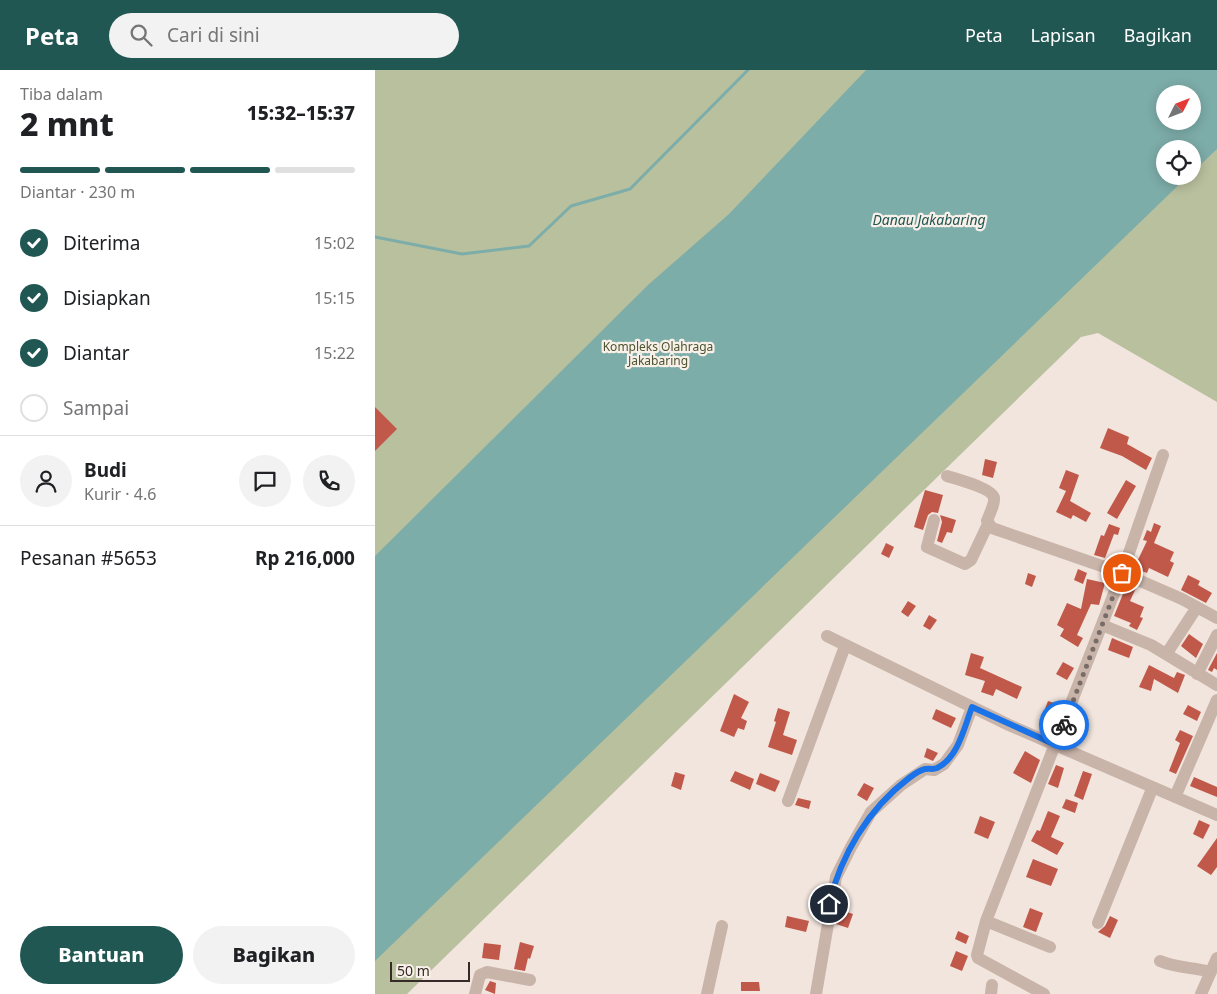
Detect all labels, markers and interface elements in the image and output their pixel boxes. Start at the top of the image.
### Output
search box [109,13,459,58]
text: Peta [25,19,79,52]
icon: search [127,21,155,49]
text: Cari di sini [167,22,260,48]
text: Peta [965,23,1003,47]
text: Lapisan [1031,23,1096,47]
text: Bagikan [1124,23,1192,47]
text: Tiba dalam [20,83,103,105]
north arrow [1156,85,1201,130]
map controls [1156,85,1201,185]
text: 15:32–15:37 [247,100,355,126]
text: 2 mnt [20,102,114,145]
button: locate [1156,140,1201,185]
text: Diantar · 230 m [20,181,135,203]
water label: Danau Jakabaring [872,210,986,229]
icon: check [20,229,48,257]
text: Diterima [63,230,141,256]
text: 15:02 [314,232,355,254]
icon: check [20,284,48,312]
text: Disiapkan [63,285,151,311]
text: 15:15 [314,287,355,309]
park label: Kompleks Olahraga Jakabaring [603,338,713,369]
icon: check [20,339,48,367]
text: Diantar [63,340,130,366]
text: 15:22 [314,342,355,364]
text: Sampai [63,395,129,421]
button: person [20,455,72,507]
button: chat [239,455,291,507]
button: phone [303,455,355,507]
text: Budi [84,457,127,483]
text: Kurir · 4.6 [84,483,156,505]
text: Pesanan #5653 [20,545,157,571]
text: Rp 216,000 [255,545,355,571]
pin [1101,552,1143,594]
icon: bag [1108,559,1136,587]
courier [1039,700,1089,750]
icon: bike [1050,711,1078,739]
pin [808,883,850,925]
icon: home [815,890,843,918]
button: Bantuan [20,926,183,984]
button: Bagikan [193,926,355,984]
scale bar [390,959,470,982]
text: 50 m [397,961,430,980]

